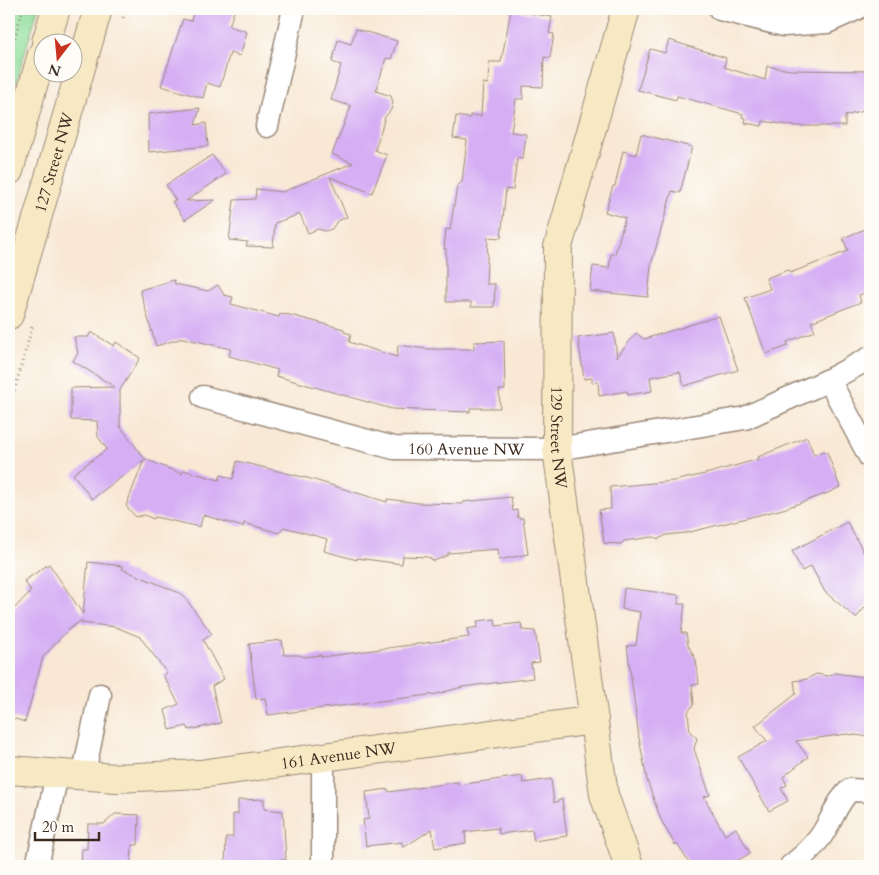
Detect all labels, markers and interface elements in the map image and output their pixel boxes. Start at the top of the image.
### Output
north arrow [32,32,82,82]
text: N [46,59,63,81]
street label: 127 Street NW [29,110,79,215]
street label: 129 Street NW [545,386,572,491]
street label: 160 Avenue NW [408,438,525,461]
street label: 161 Avenue NW [279,737,398,775]
scale bar [35,810,99,842]
text: 20 m [42,817,74,837]

